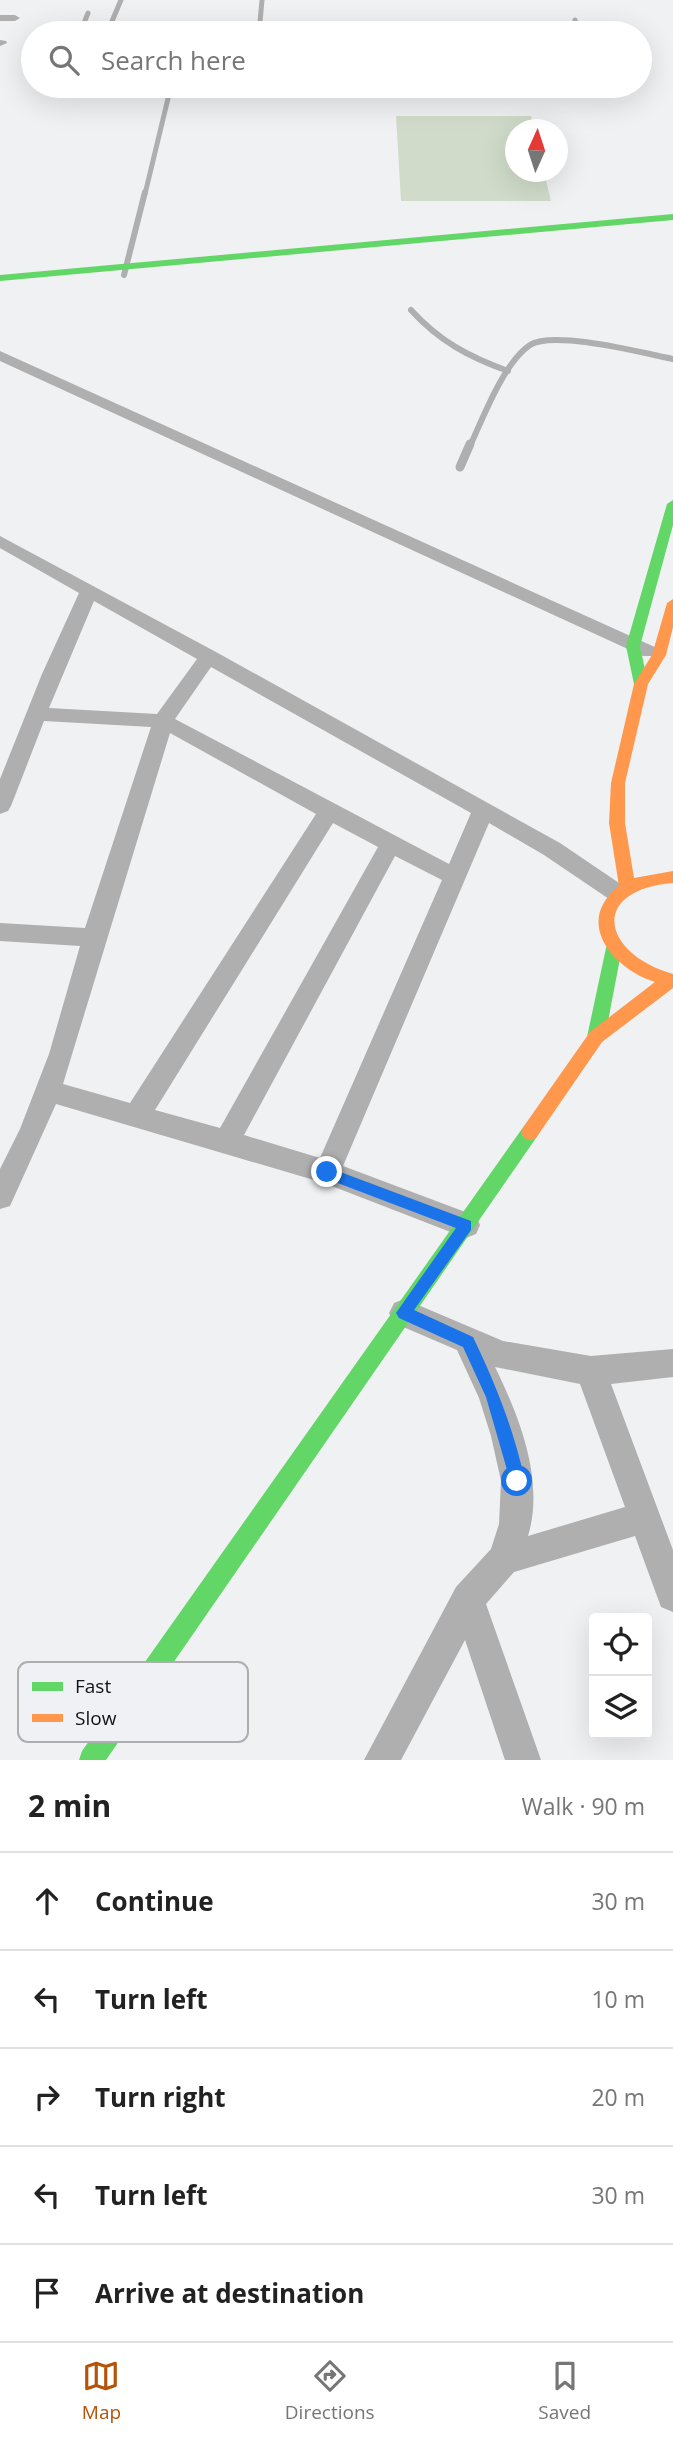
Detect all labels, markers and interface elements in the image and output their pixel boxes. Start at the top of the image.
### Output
search box [21,21,652,98]
icon: search [45,41,83,79]
text: Search here [101,42,246,78]
north arrow [505,119,568,182]
route end [311,1156,342,1187]
route start [501,1465,532,1496]
map controls [589,1613,652,1739]
button: locate [589,1613,652,1676]
legend [18,1662,248,1742]
text: Fast [75,1673,111,1699]
button: layers [589,1676,652,1739]
text: Slow [75,1705,117,1731]
text: 2 min [28,1785,111,1826]
text: Walk · 90 m [522,1790,645,1822]
icon: ahead [28,1882,66,1920]
text: Continue [95,1883,214,1919]
text: 30 m [591,1885,645,1917]
icon: left [28,1980,66,2018]
text: Turn left [95,1981,207,2017]
text: 10 m [591,1983,645,2015]
icon: right [28,2078,66,2116]
text: Turn right [95,2079,226,2115]
text: 20 m [591,2081,645,2113]
icon: left [28,2176,66,2214]
text: Turn left [95,2177,207,2213]
text: 30 m [591,2179,645,2211]
icon: arrive [28,2274,66,2312]
text: Arrive at destination [95,2275,364,2311]
tab: Map [82,2357,121,2425]
tab: Directions [285,2357,375,2425]
tab: Saved [538,2357,591,2425]

